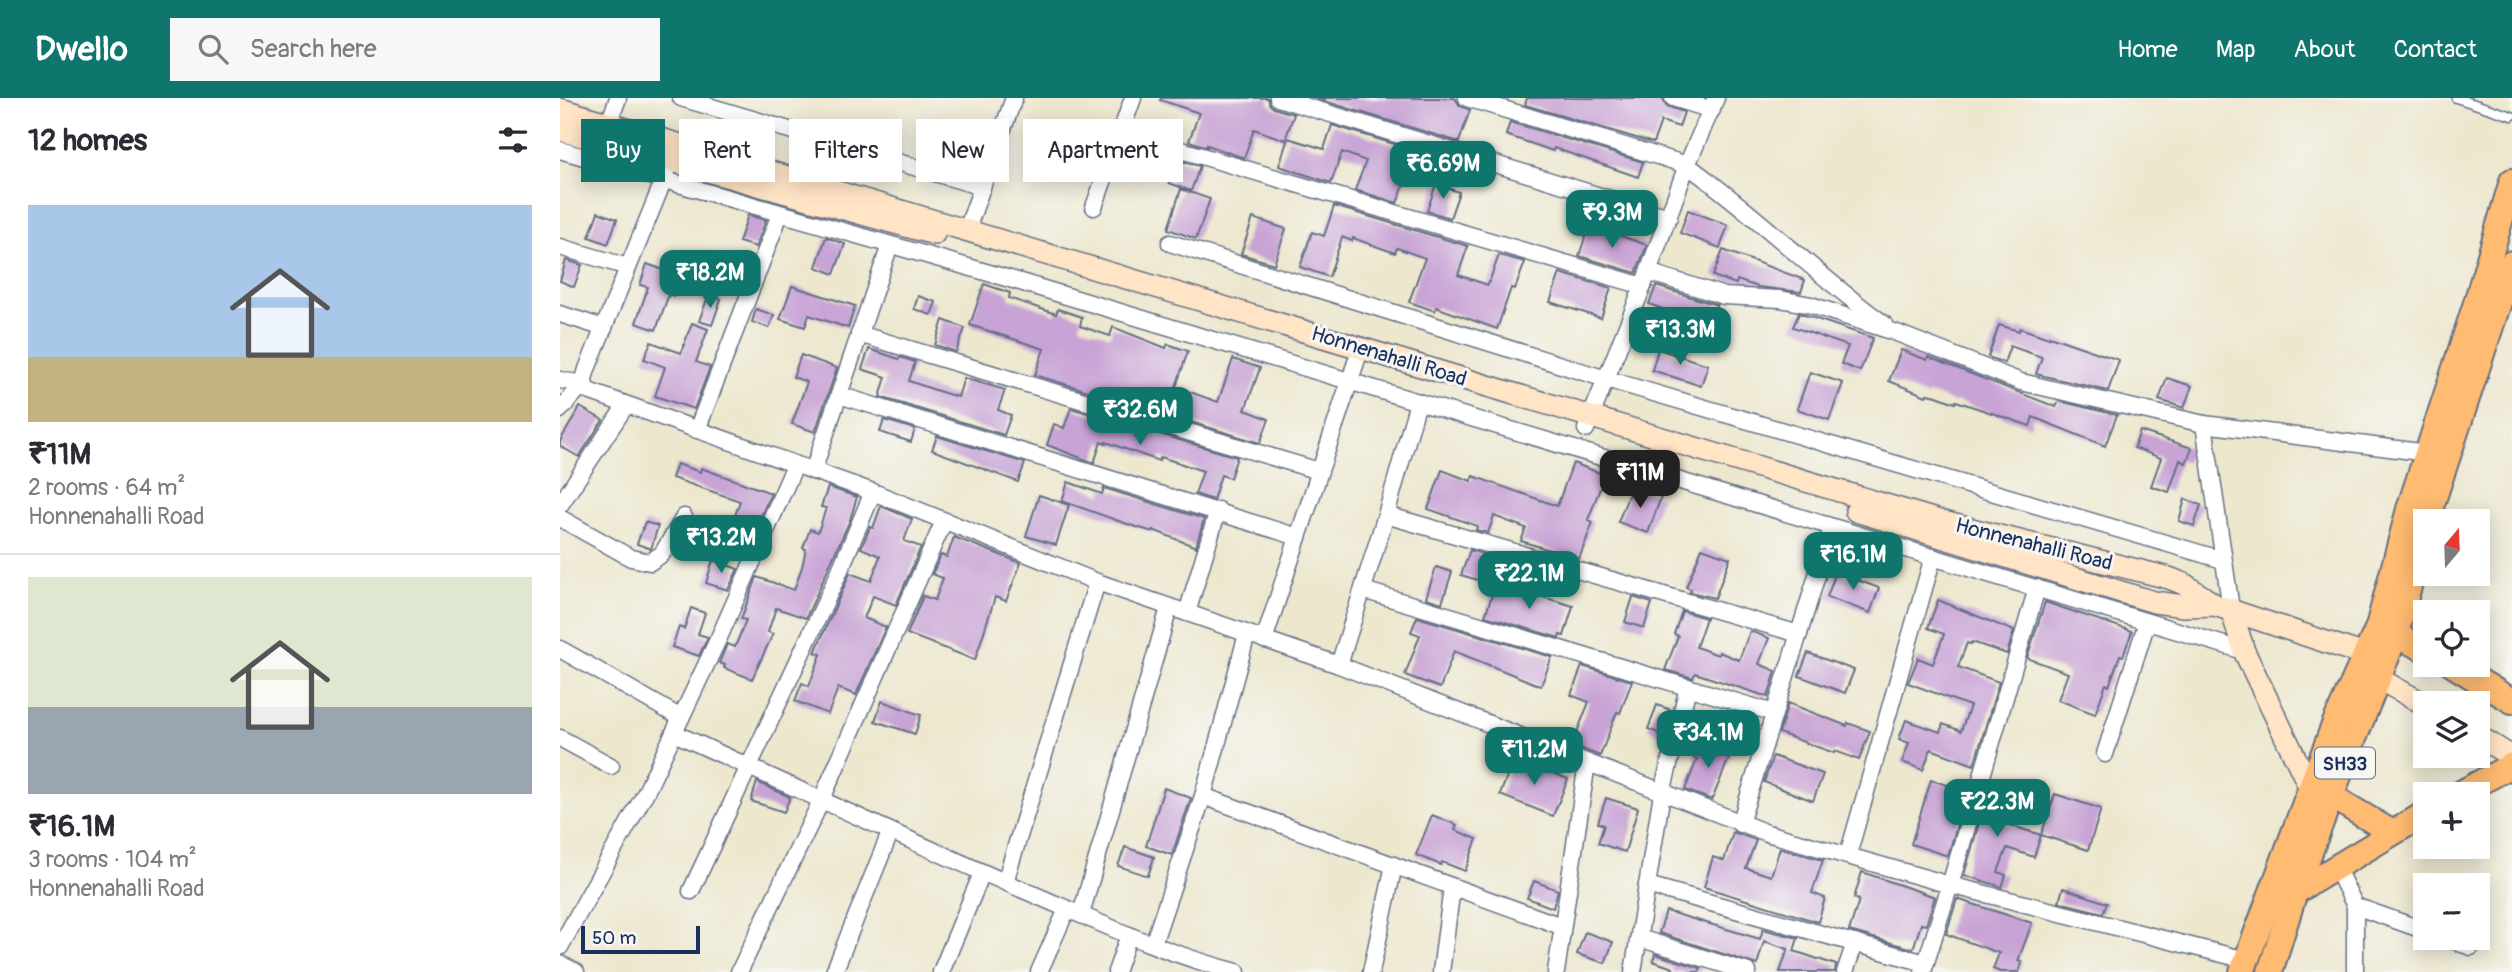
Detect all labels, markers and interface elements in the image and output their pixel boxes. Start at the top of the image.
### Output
search box [170,18,660,81]
text: Dwello [35,29,128,70]
icon: search [194,30,232,68]
text: Search here [250,33,377,65]
text: Home [2117,35,2178,64]
text: Map [2216,35,2256,64]
text: About [2294,35,2356,64]
text: Contact [2394,35,2477,64]
chip: Buy [581,119,665,182]
chip: Rent [679,119,775,182]
chip: Filters [789,119,902,182]
chip: New [916,119,1009,182]
chip: Apartment [1023,119,1183,182]
icon: filters [494,121,532,159]
text: 12 homes [28,122,147,159]
pin: ₹6.69M [1386,141,1500,201]
text: ₹6.69M [1406,149,1480,178]
pin: ₹9.3M [1563,190,1661,250]
text: ₹9.3M [1582,198,1642,227]
icon: home [217,250,343,376]
pin: ₹18.2M [653,250,767,310]
text: ₹18.2M [676,258,744,287]
pin: ₹13.3M [1623,308,1737,367]
text: ₹13.3M [1645,315,1715,344]
street label: Honnenahalli Road [1308,320,1470,393]
pin: ₹32.6M [1083,388,1197,447]
text: ₹32.6M [1103,395,1177,424]
text: ₹11M [28,436,91,473]
pin: ₹11M [1599,450,1681,510]
text: ₹11M [1616,458,1664,487]
text: 2 rooms · 64 m² [28,473,185,502]
text: Honnenahalli Road [28,502,204,531]
north arrow [2413,509,2490,586]
map controls [2413,509,2490,950]
street label: Honnenahalli Road [1952,512,2115,577]
pin: ₹13.2M [664,516,778,575]
text: ₹13.2M [686,523,756,552]
pin: ₹16.1M [1796,532,1910,592]
text: ₹16.1M [1820,540,1886,569]
pin: ₹22.1M [1472,552,1586,611]
text: ₹22.1M [1494,559,1564,588]
button: locate [2413,600,2490,677]
icon: home [217,622,343,748]
button: layers [2413,691,2490,768]
pin: ₹34.1M [1651,710,1765,770]
text: ₹34.1M [1673,718,1743,747]
pin: ₹11.2M [1477,728,1591,787]
text: ₹11.2M [1501,735,1567,764]
road number: SH33 [2315,748,2375,778]
pin: ₹22.3M [1940,780,2054,839]
button: + [2413,782,2490,859]
text: ₹22.3M [1960,787,2034,816]
text: ₹16.1M [28,808,115,845]
text: 3 rooms · 104 m² [28,845,197,874]
button: − [2413,873,2490,950]
text: Honnenahalli Road [28,874,204,903]
scale bar [581,923,700,955]
text: 50 m [592,926,636,950]

